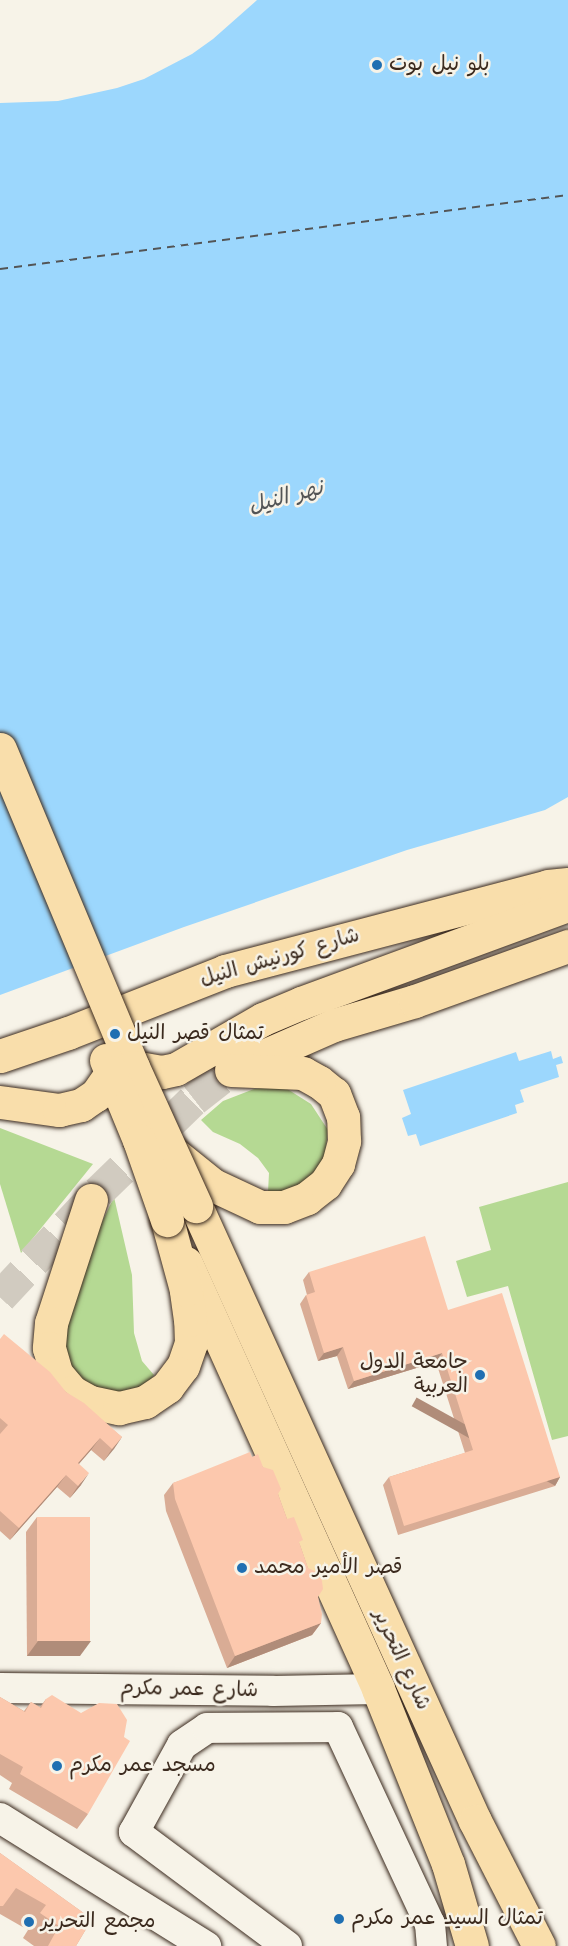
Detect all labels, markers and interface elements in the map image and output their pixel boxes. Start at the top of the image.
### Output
place label: بلو نيل بوت [389,52,490,78]
marker: بلو نيل بوت [370,58,384,72]
water label: نهر النيل [246,475,326,521]
street label: شارع كورنيش النيل [197,923,363,993]
place label: تمثال قصر النيل [127,1021,264,1047]
marker: تمثال قصر النيل [108,1027,122,1041]
place label: جامعة الدول العربية [360,1350,468,1400]
marker: جامعة الدول العربية [473,1368,487,1382]
place label: قصر الأمير محمد [254,1555,403,1581]
marker: قصر الأمير محمد [235,1561,249,1575]
street label: شارع التحرير [367,1606,435,1714]
street label: شارع عمر مكرم [120,1676,258,1704]
place label: مسجد عمر مكرم [69,1753,216,1779]
marker: مسجد عمر مكرم [50,1759,64,1773]
place label: تمثال السيد عمر مكرم [351,1906,543,1932]
place label: مجمع التحرير [41,1909,156,1935]
marker: تمثال السيد عمر مكرم [332,1912,346,1926]
marker: مجمع التحرير [22,1915,36,1929]

